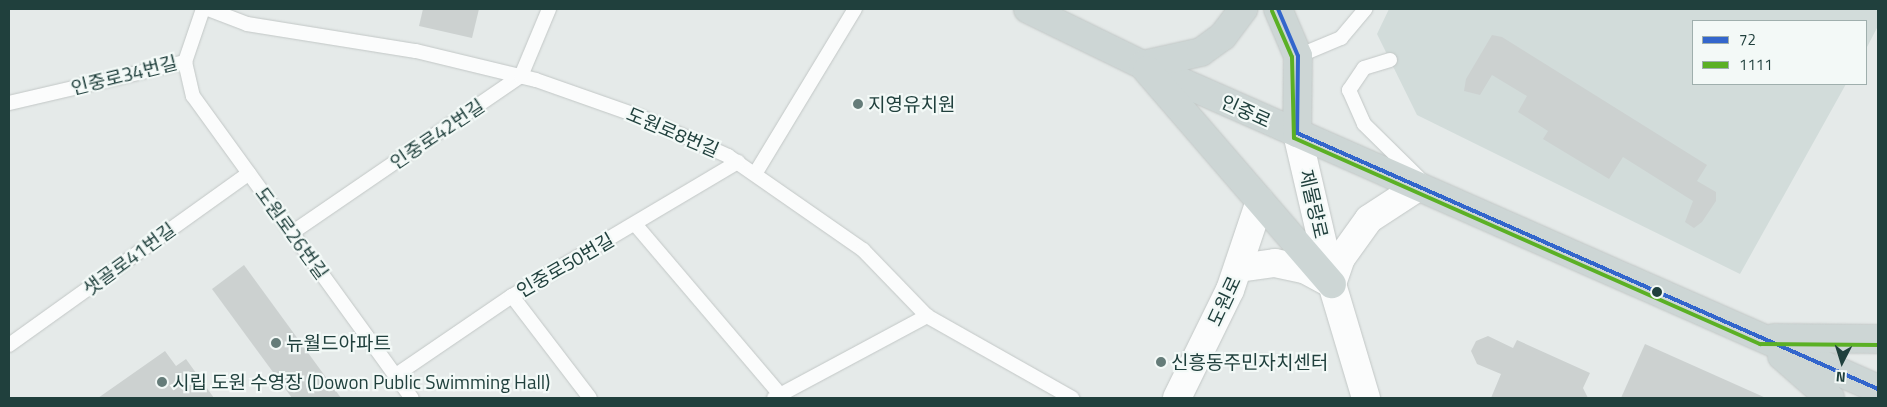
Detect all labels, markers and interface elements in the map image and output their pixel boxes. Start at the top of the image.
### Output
legend [1692,20,1867,85]
text: 72 [1739,28,1756,51]
street label: 인중로34번길 [69,51,179,99]
text: 1111 [1739,53,1773,76]
street label: 인중로 [1217,90,1275,132]
place label: 지영유치원 [868,93,955,115]
street label: 인중로42번길 [386,94,488,174]
marker: 지영유치원 [852,98,864,110]
street label: 도원로8번길 [623,102,723,162]
street label: 제물량로 [1295,167,1333,241]
street label: 도원로26번길 [251,182,333,284]
street label: 샛골로41번길 [78,218,180,300]
street label: 인중로50번길 [512,228,618,302]
street label: 도원로 [1203,272,1245,330]
unlabelled marker [1652,287,1662,297]
place label: 뉴월드아파트 [286,332,391,354]
marker: 뉴월드아파트 [270,337,282,349]
north arrow [1817,337,1867,387]
place label: 신흥동주민자치센터 [1171,351,1328,373]
marker: 신흥동주민자치센터 [1155,356,1167,368]
text: N [1835,367,1846,388]
place label: 시립 도원 수영장 (Dowon Public Swimming Hall) [172,371,550,393]
marker: 시립 도원 수영장 (Dowon Public Swimming Hall) [156,376,168,388]

